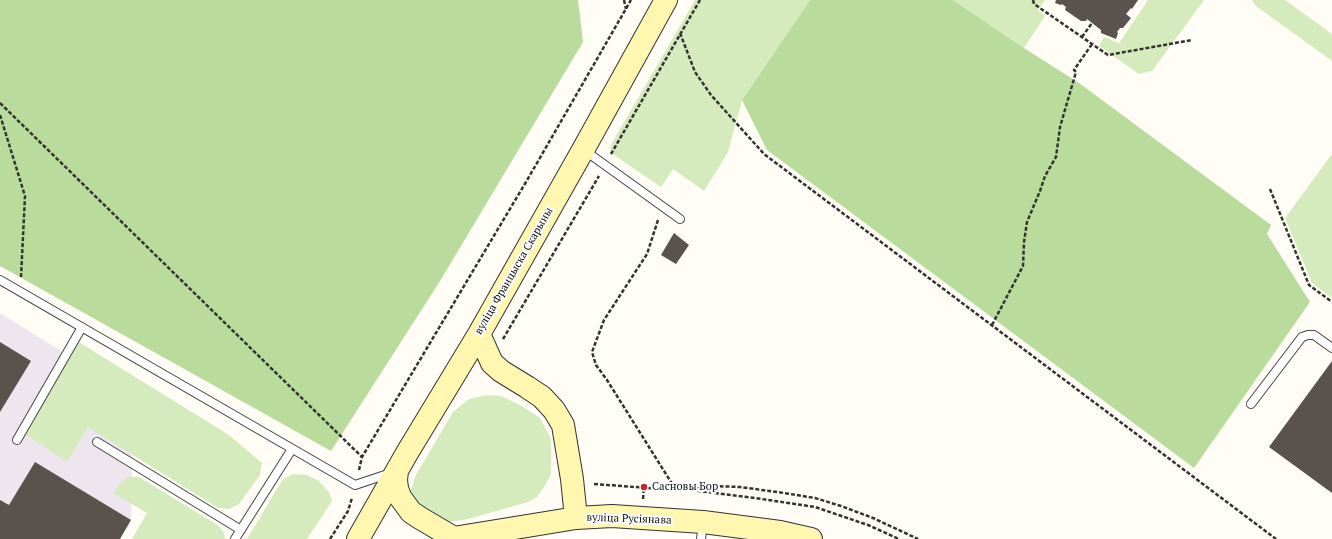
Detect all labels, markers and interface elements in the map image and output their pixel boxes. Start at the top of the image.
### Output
street label: вуліца Францыска Скарыны [472,205,556,337]
place label: Сасновы Бор [652,480,718,494]
marker: Сасновы Бор [639,482,649,492]
street label: вуліца Русіянава [586,511,672,527]

